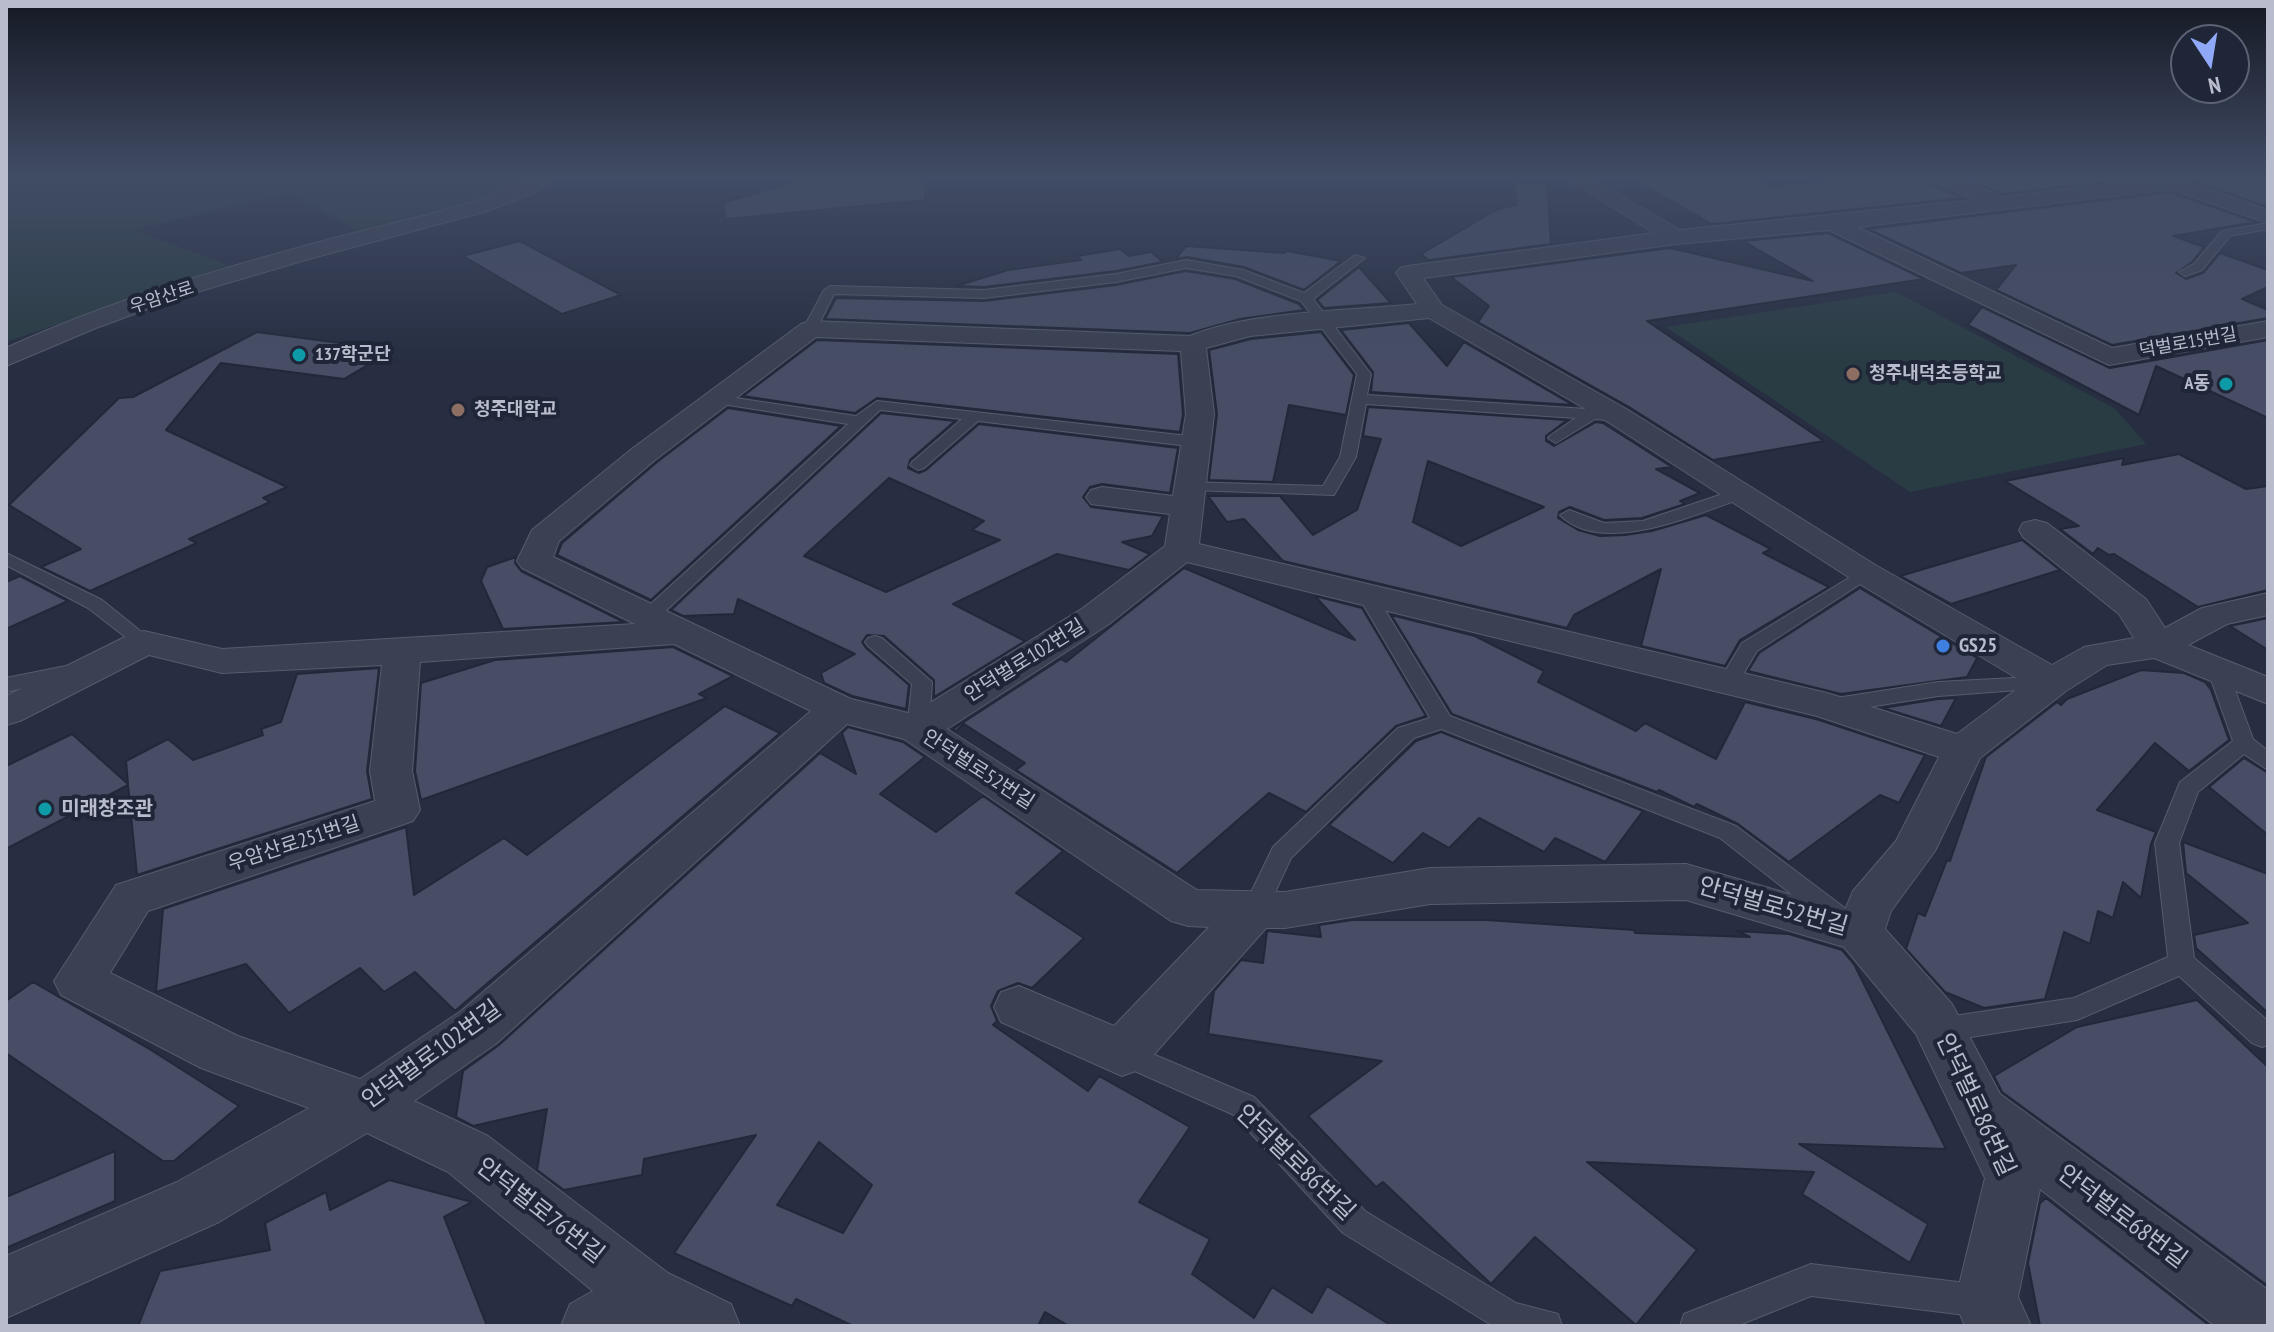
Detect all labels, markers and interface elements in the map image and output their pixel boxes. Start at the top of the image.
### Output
north arrow [2170,24,2250,104]
text: N [2206,71,2223,100]
street label: 우암산로 [127,277,197,319]
street label: 덕벌로15번길 [2137,324,2239,362]
place label: 137학군단 [315,344,390,366]
marker: 137학군단 [290,346,308,364]
place label: 청주내덕초등학교 [1869,363,2001,385]
marker: 청주내덕초등학교 [1844,365,1862,383]
place label: A동 [2184,373,2210,395]
marker: A동 [2217,375,2235,393]
place label: 청주대학교 [474,399,557,421]
marker: 청주대학교 [449,401,467,419]
street label: 안덕벌로102번길 [960,614,1090,708]
place label: GS25 [1959,634,1997,658]
marker: GS25 [1934,637,1952,655]
street label: 안덕벌로52번길 [918,725,1038,815]
place label: 미래창조관 [61,797,153,821]
marker: 미래창조관 [36,800,54,818]
street label: 우암산로251번길 [225,811,363,877]
street label: 안덕벌로52번길 [1695,872,1851,942]
street label: 안덕벌로102번길 [357,995,507,1115]
street label: 안덕벌로86번길 [1929,1029,2021,1181]
street label: 안덕벌로86번길 [1230,1099,1360,1227]
street label: 안덕벌로76번길 [470,1152,610,1270]
street label: 안덕벌로68번길 [2052,1159,2192,1275]

